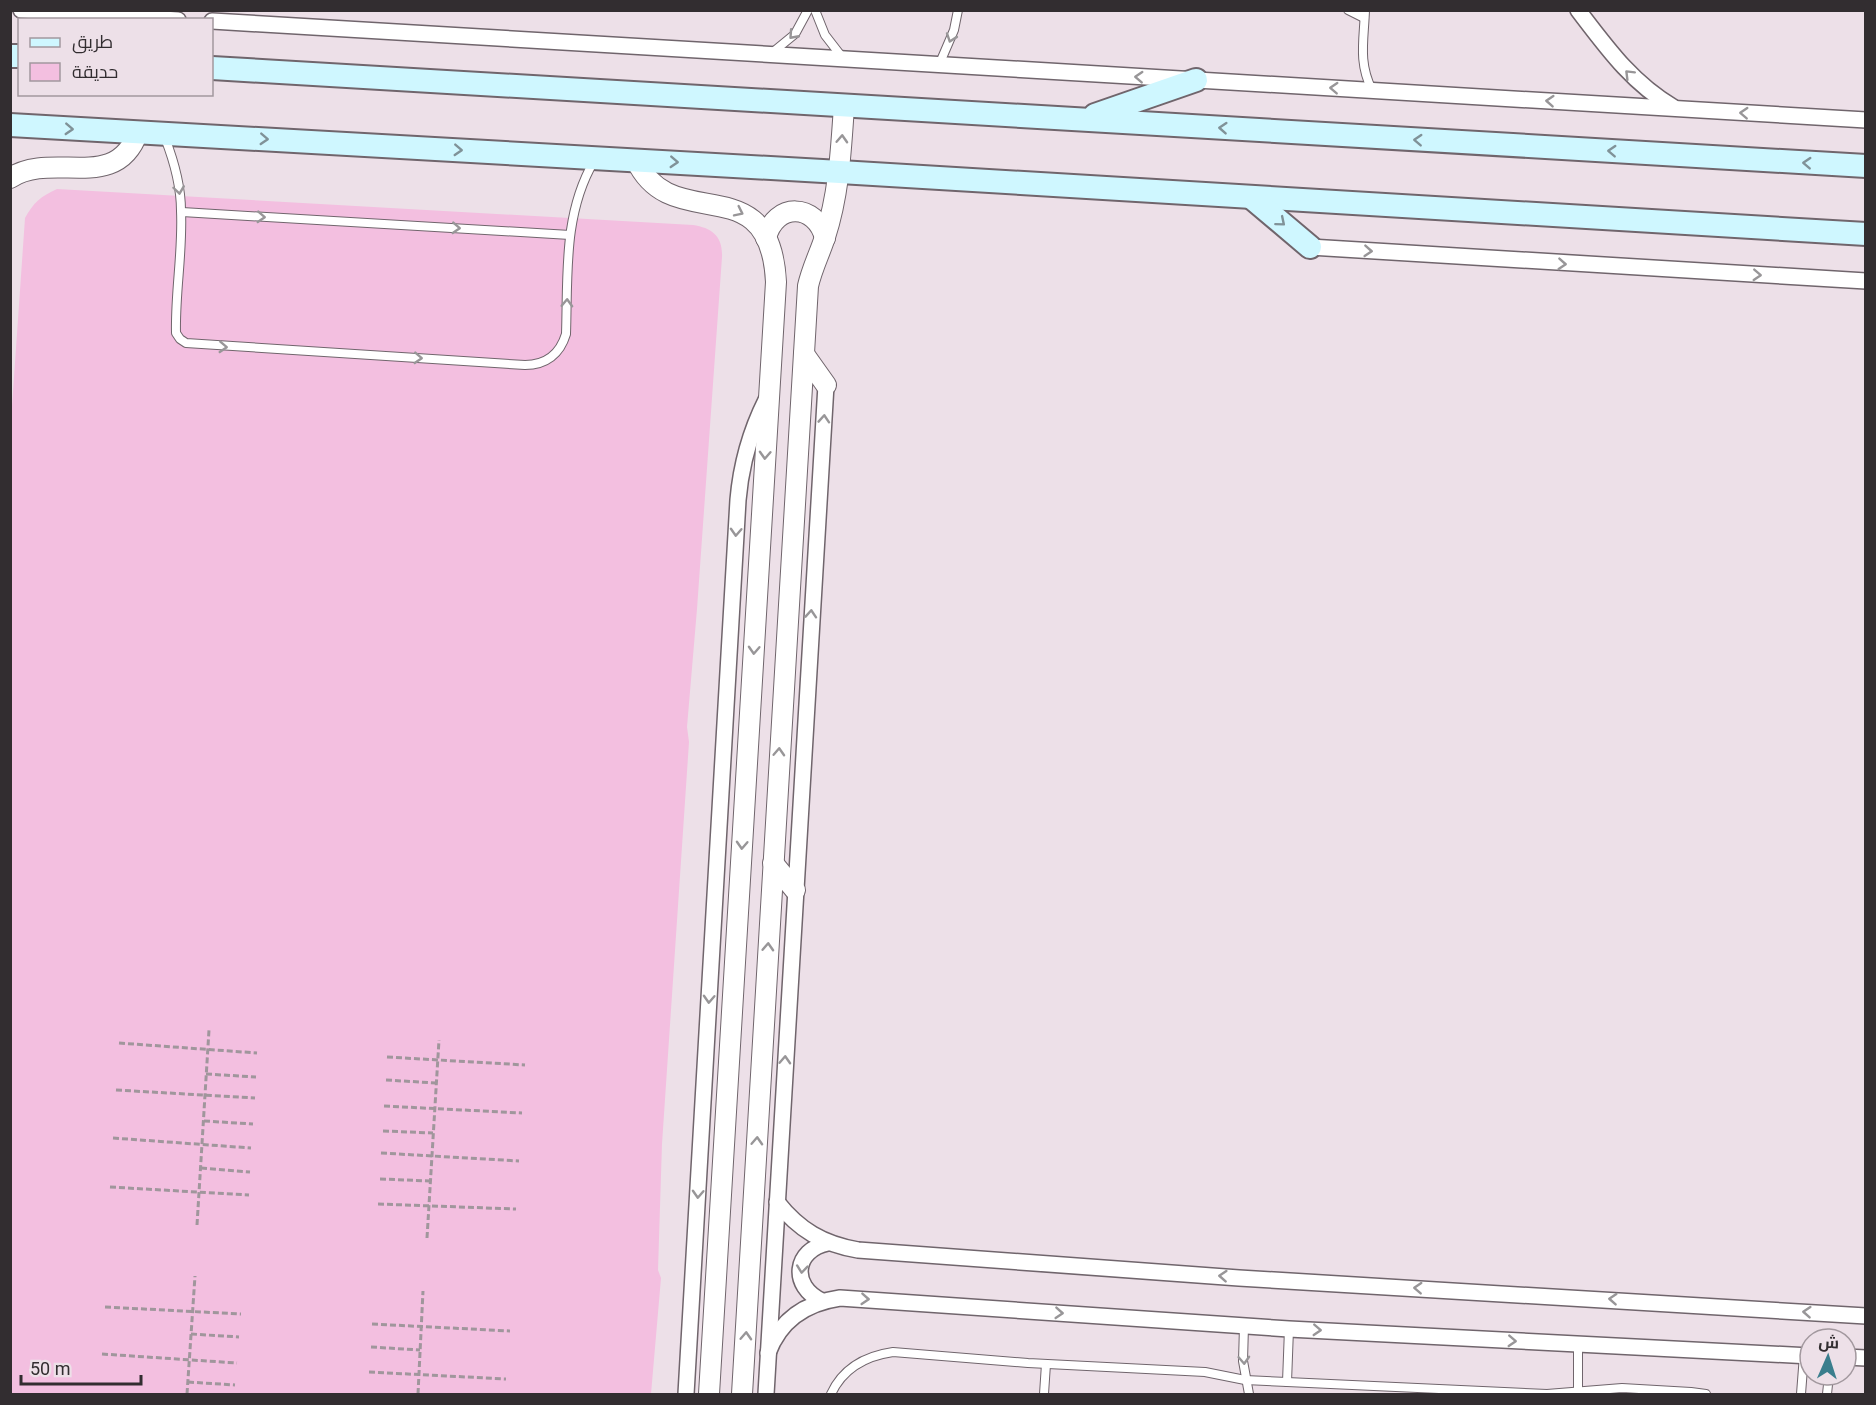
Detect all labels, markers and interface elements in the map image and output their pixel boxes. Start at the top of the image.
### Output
legend [18,18,213,96]
one-way arrow [789,29,800,39]
text: طريق [72,31,113,54]
one-way arrow [946,33,959,43]
text: حديقة [72,61,118,82]
one-way arrow [1135,70,1144,83]
one-way arrow [1625,70,1636,81]
one-way arrow [1329,81,1338,94]
one-way arrow [1545,94,1554,107]
one-way arrow [1740,106,1749,119]
one-way arrow [1219,121,1228,134]
one-way arrow [64,122,73,135]
one-way arrow [259,133,268,146]
one-way arrow [1413,133,1422,146]
one-way arrow [835,134,848,143]
one-way arrow [454,144,463,157]
one-way arrow [1608,145,1617,158]
one-way arrow [669,156,678,169]
one-way arrow [1803,156,1812,169]
one-way arrow [173,185,185,195]
one-way arrow [732,205,743,217]
one-way arrow [256,210,265,223]
one-way arrow [1274,215,1285,226]
one-way arrow [451,222,460,235]
one-way arrow [1363,244,1372,257]
one-way arrow [1558,257,1567,270]
one-way arrow [1753,269,1762,282]
one-way arrow [561,298,574,307]
one-way arrow [219,340,228,353]
one-way arrow [413,352,422,365]
one-way arrow [817,415,830,424]
one-way arrow [759,451,772,460]
one-way arrow [730,527,743,537]
one-way arrow [805,609,818,618]
one-way arrow [747,645,760,654]
one-way arrow [773,748,786,757]
one-way arrow [736,840,749,849]
one-way arrow [761,942,774,951]
one-way arrow [703,995,716,1004]
one-way arrow [779,1056,792,1065]
one-way arrow [750,1137,763,1146]
one-way arrow [691,1189,704,1198]
one-way arrow [796,1265,808,1274]
one-way arrow [1219,1270,1228,1283]
one-way arrow [1413,1282,1422,1295]
one-way arrow [860,1292,869,1305]
one-way arrow [1608,1293,1617,1306]
one-way arrow [1055,1306,1064,1319]
one-way arrow [1803,1306,1812,1319]
one-way arrow [1312,1324,1321,1337]
north arrow [1798,1327,1858,1387]
one-way arrow [739,1332,752,1341]
text: ش [1818,1332,1840,1353]
one-way arrow [1507,1334,1516,1347]
scale bar [21,1348,141,1386]
one-way arrow [1237,1356,1250,1365]
text: 50 m [30,1358,70,1379]

